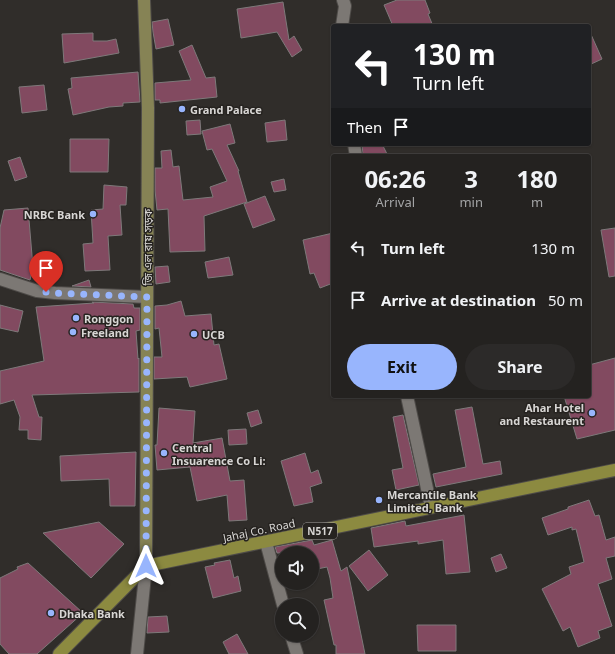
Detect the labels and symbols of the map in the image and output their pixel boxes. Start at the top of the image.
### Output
place label: Grand Palace [190,102,262,117]
marker: Grand Palace [177,104,187,114]
place label: NRBC Bank [24,207,85,222]
street label: জি এল রায় সড়ক [140,208,155,287]
marker: NRBC Bank [88,209,98,219]
pin [29,251,63,292]
place label: Ronggon [84,311,133,326]
marker: Ronggon [71,313,81,323]
place label: Freeland [81,325,129,340]
marker: Freeland [68,327,78,337]
place label: UCB [202,327,225,342]
marker: UCB [189,329,199,339]
place label: Ahar Hotel and Restaurent [499,400,584,428]
marker: Ahar Hotel and Restaurent [587,408,597,418]
place label: Central Insuarence Co Li: [172,440,266,468]
marker: Central Insuarence Co Li: [159,448,169,458]
place label: Mercantile Bank Limited, Bank [387,487,477,515]
marker: Mercantile Bank Limited, Bank [374,495,384,505]
street label: Jahaj Co. Road [220,515,297,545]
road number: N517 [303,523,337,539]
position arrow [125,545,167,587]
place label: Dhaka Bank [59,606,125,621]
marker: Dhaka Bank [46,608,56,618]

